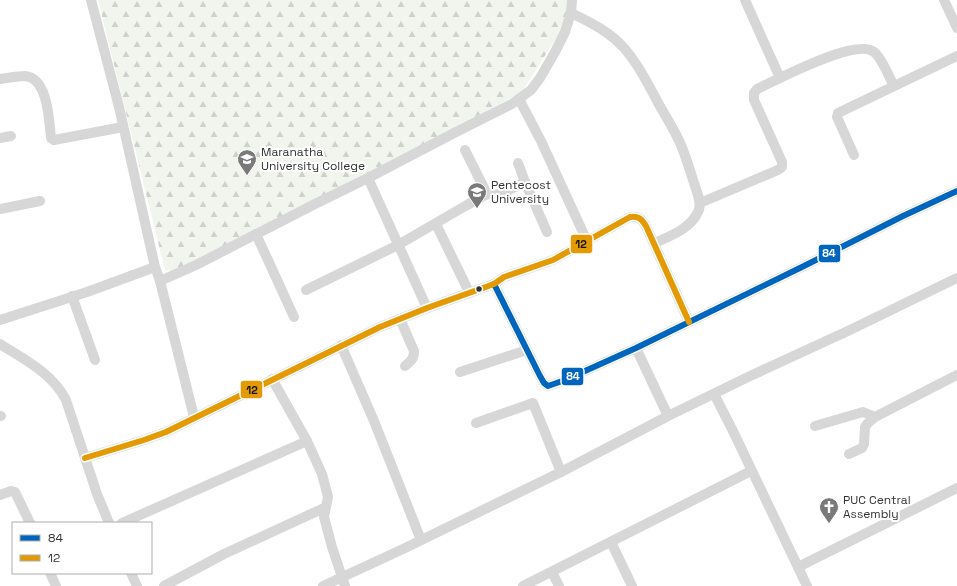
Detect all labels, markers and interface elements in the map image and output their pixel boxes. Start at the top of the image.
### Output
place label: Maranatha University College [261,144,365,174]
school or university icon: Maranatha University College [236,148,258,176]
place label: Pentecost University [491,177,551,207]
school or university icon: Pentecost University [466,181,488,209]
line badge: 12 [570,234,593,254]
text: 12 [575,237,587,251]
line badge: 84 [818,244,841,263]
text: 84 [822,246,836,260]
unlabelled marker [474,284,484,294]
line badge: 84 [561,367,584,386]
text: 84 [566,369,580,383]
line badge: 12 [240,380,263,399]
text: 12 [246,383,258,397]
place label: PUC Central Assembly [843,492,911,522]
church icon: PUC Central Assembly [818,496,840,524]
legend [12,522,152,574]
text: 84 [48,530,63,546]
text: 12 [48,550,60,566]

